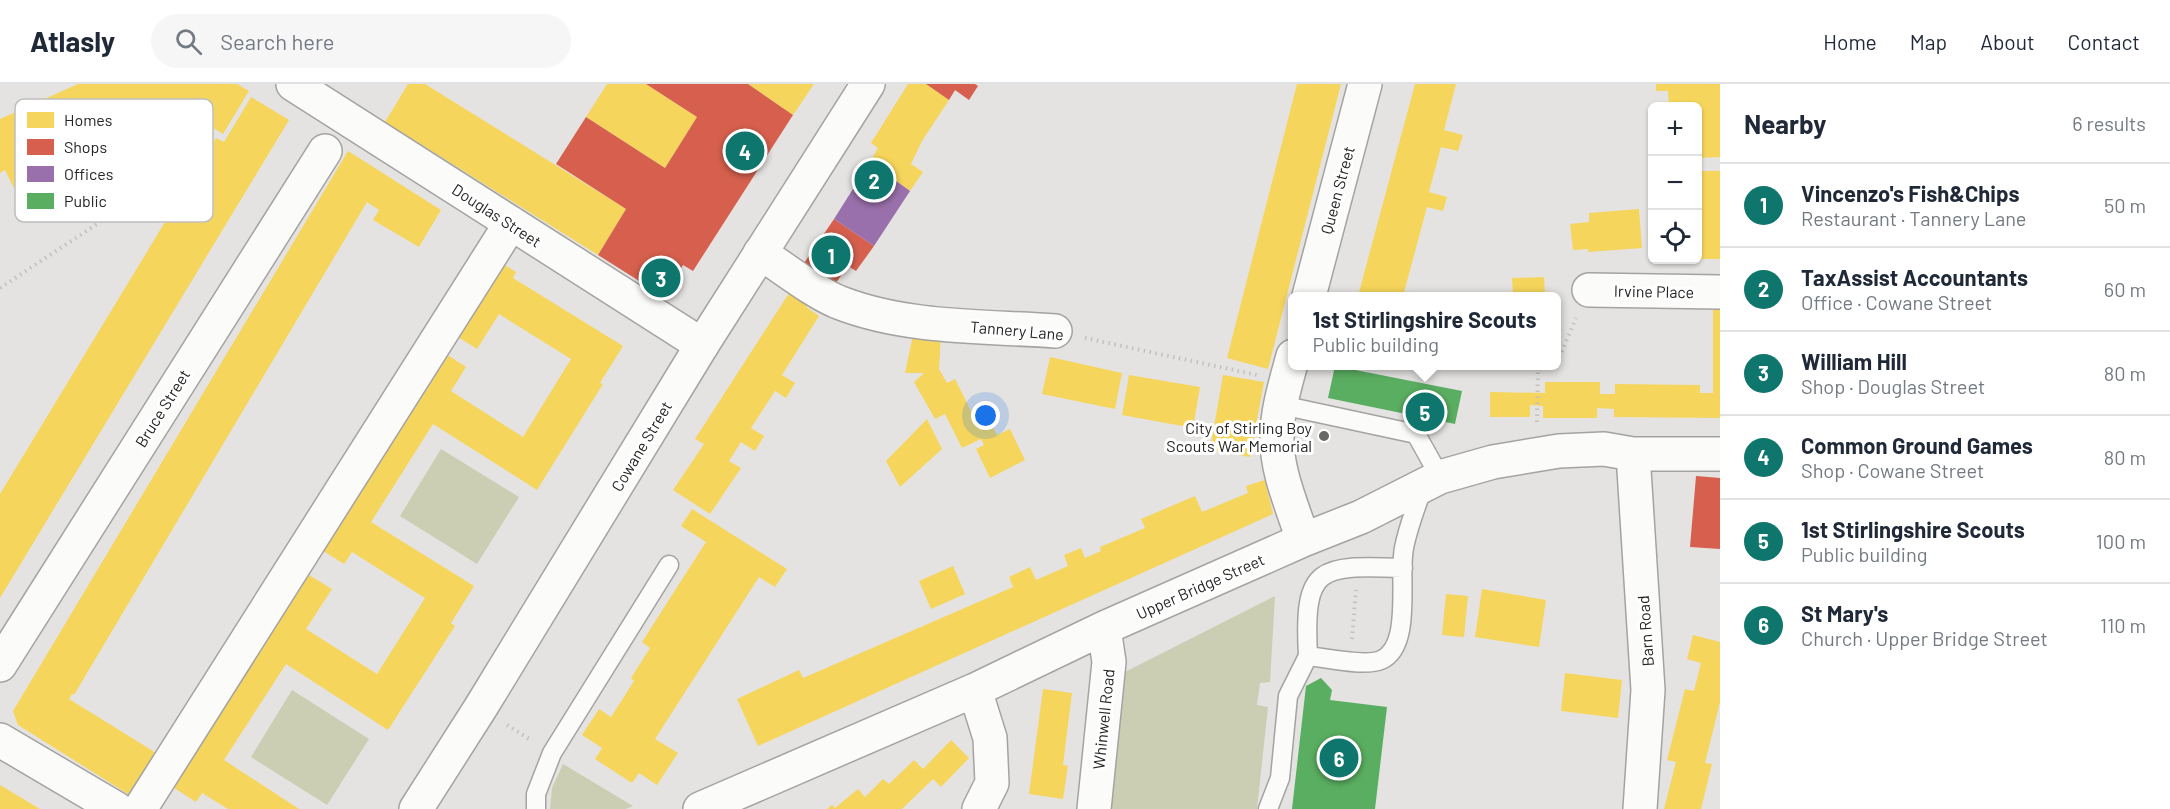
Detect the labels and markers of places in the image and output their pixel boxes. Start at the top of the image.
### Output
pin: 4 [726,128,764,174]
pin: 2 [854,158,894,202]
pin: 1 [812,232,850,278]
pin: 3 [642,256,680,300]
pin: 5 [1406,390,1444,434]
place label: City of Stirling Boy Scouts War Memorial [1166,418,1313,455]
marker: City of Stirling Boy Scouts War Memorial [1317,429,1331,443]
pin: 6 [1320,736,1358,780]

